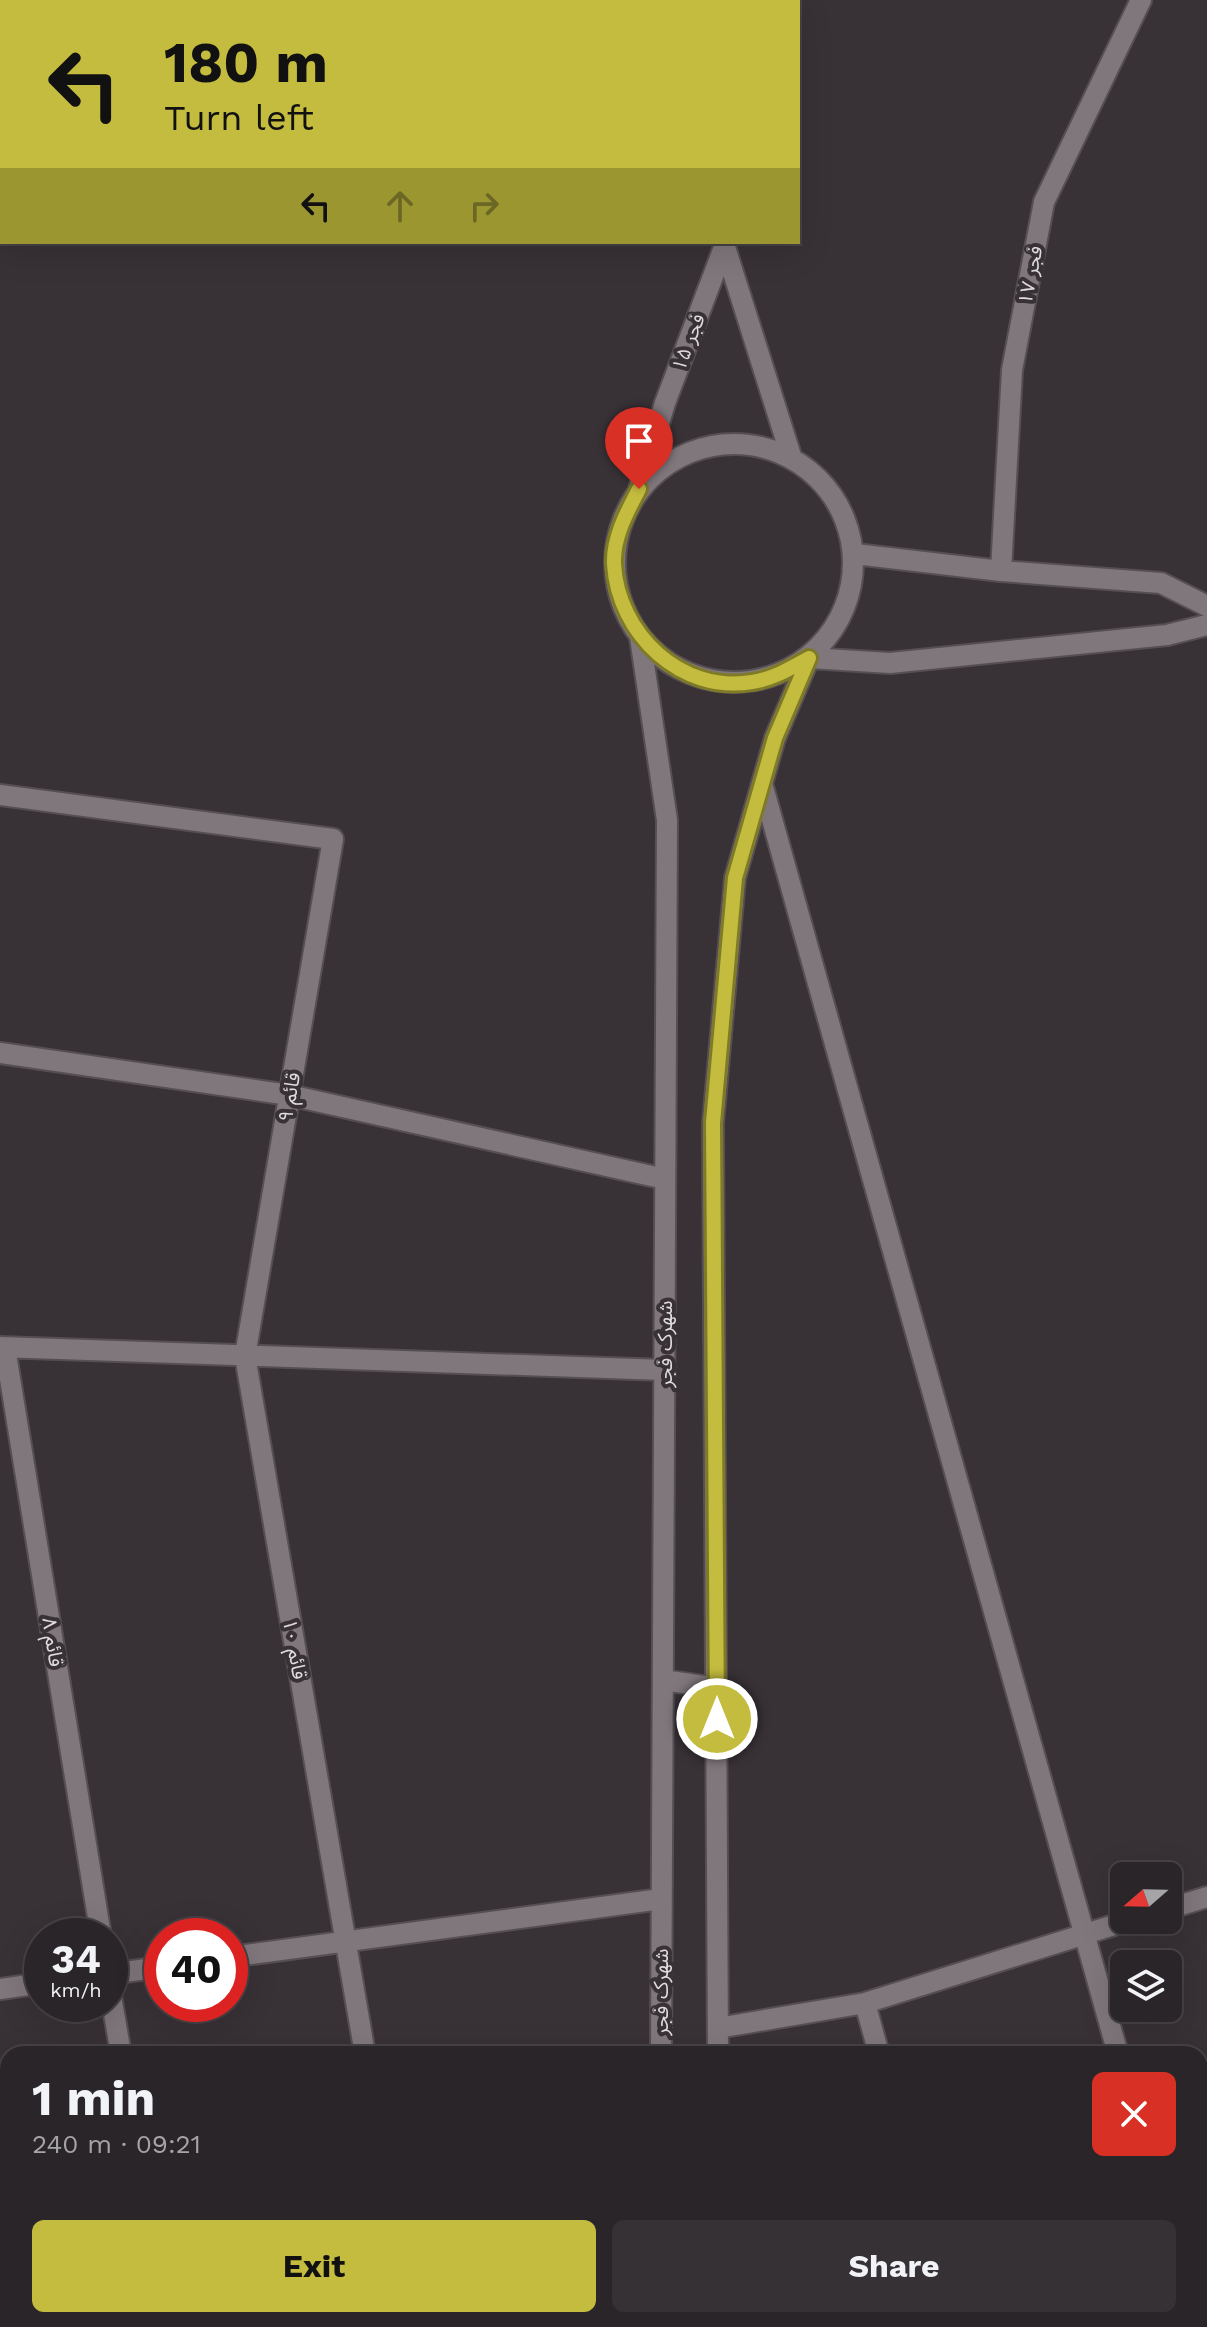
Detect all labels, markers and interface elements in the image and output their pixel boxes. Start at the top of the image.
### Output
text: 180 m [164,30,328,96]
icon: left [32,32,136,136]
text: Turn left [164,97,314,139]
icon: left [294,184,338,228]
icon: ahead [378,184,422,228]
icon: right [462,184,506,228]
street label: فجر ۱۷ [1013,244,1047,306]
street label: فجر ۱۵ [666,310,710,374]
pin [605,407,673,489]
icon: arrive [617,419,661,463]
street label: قائم ۹ [273,1070,308,1124]
street label: شهرک فجر [653,1301,677,1388]
street label: قائم ۸ [34,1616,69,1669]
street label: قائم ۱۰ [275,1617,312,1682]
position arrow [675,1677,759,1761]
north arrow [1110,1862,1182,1934]
map controls [1110,1862,1182,2022]
speed limit sign: 40 [144,1918,248,2022]
text: 34 [51,1936,101,1983]
street label: شهرک فجر [649,1949,673,2036]
button: layers [1110,1950,1182,2022]
text: km/h [50,1978,102,2002]
text: 1 min [32,2070,155,2127]
button: close [1092,2072,1176,2156]
text: 240 m · 09:21 [32,2129,201,2159]
button: Exit [32,2220,596,2312]
button: Share [612,2220,1176,2312]

